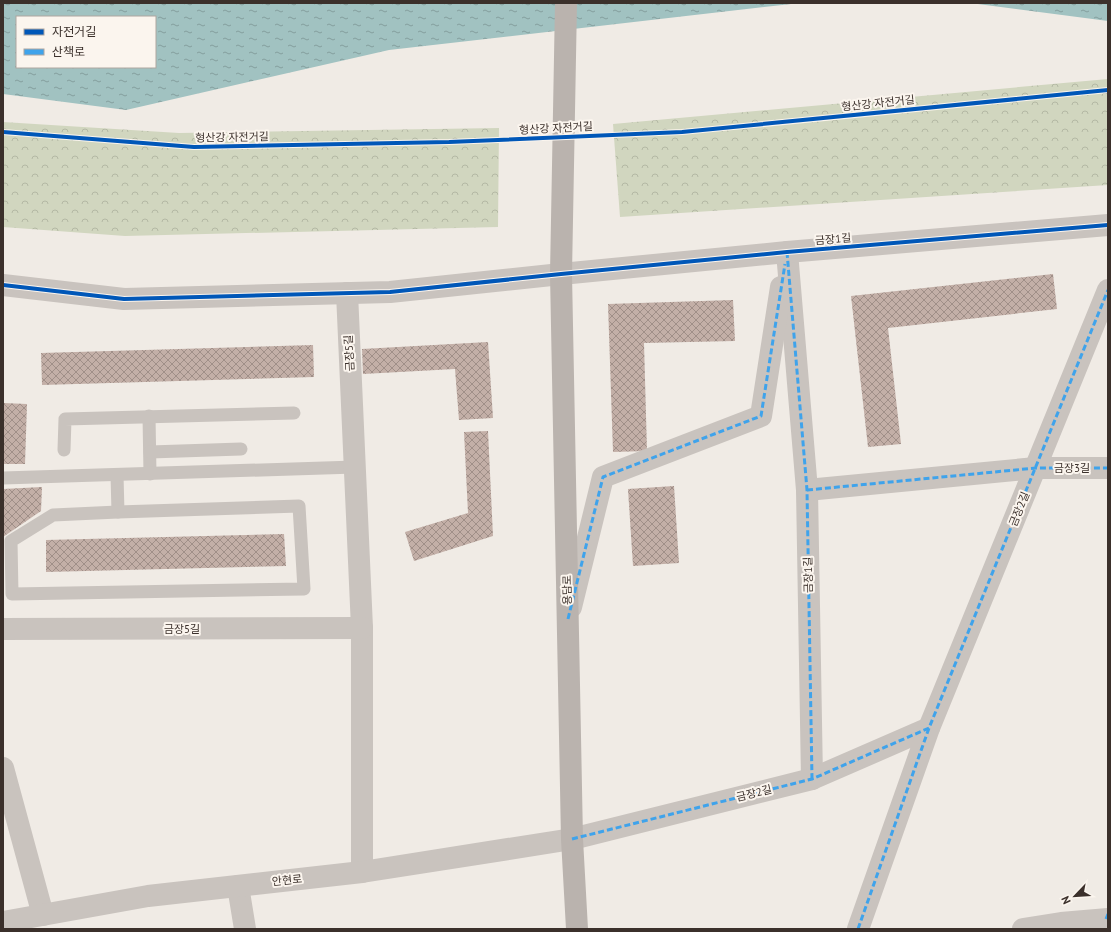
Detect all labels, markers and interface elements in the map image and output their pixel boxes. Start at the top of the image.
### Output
legend [16,16,156,68]
text: 자전거길 [52,24,96,39]
text: 산책로 [52,44,85,59]
street label: 형산강 자전거길 [841,92,915,114]
street label: 형산강 자전거길 [519,119,593,137]
street label: 형산강 자전거길 [195,129,269,145]
street label: 금장1길 [814,230,852,248]
street label: 금장5길 [341,334,357,372]
street label: 금장3길 [1054,461,1090,475]
street label: 금장2길 [1006,490,1032,528]
street label: 금장1길 [801,557,815,593]
street label: 용담로 [560,575,574,605]
street label: 금장5길 [164,622,200,636]
street label: 금장2길 [735,782,773,804]
street label: 안현로 [271,871,303,889]
north arrow [1055,876,1095,916]
text: N [1058,894,1074,906]

